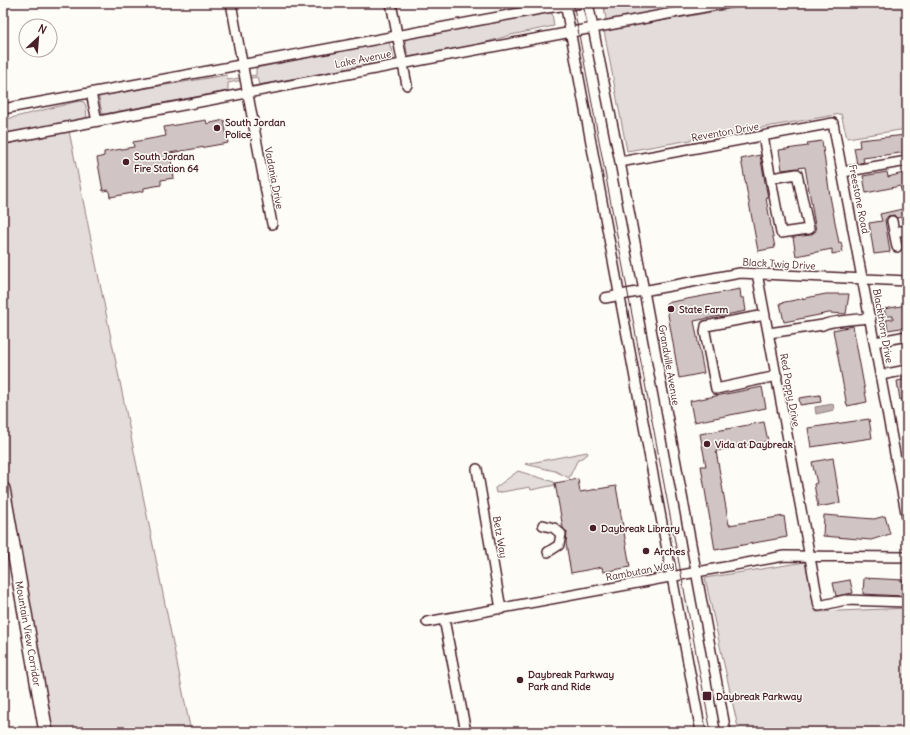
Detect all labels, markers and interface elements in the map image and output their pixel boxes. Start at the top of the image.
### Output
north arrow [18,18,58,58]
text: N [36,21,49,37]
street label: Lake Avenue [334,47,392,71]
place label: South Jordan Police [225,116,286,141]
street label: Reventon Drive [690,120,760,144]
marker: South Jordan Police [212,123,222,133]
street label: Vadania Drive [262,146,286,210]
place label: South Jordan Fire Station 64 [134,150,199,175]
marker: South Jordan Fire Station 64 [121,157,131,167]
street label: Freestone Road [846,163,872,235]
street label: Black Twig Drive [742,256,816,272]
street label: Blackthorn Drive [870,288,896,364]
place label: State Farm [679,303,728,316]
marker: State Farm [666,304,676,314]
street label: Grandville Avenue [656,324,682,406]
street label: Red Poppy Drive [777,352,803,428]
place label: Vida at Daybreak [715,438,793,451]
marker: Vida at Daybreak [702,439,712,449]
street label: Betz Way [490,515,510,559]
place label: Daybreak Library [601,522,680,535]
marker: Daybreak Library [588,523,598,533]
place label: Arches [654,545,686,558]
marker: Arches [641,546,651,556]
street label: Rambutan Way [605,558,675,584]
street label: Mountain View Corridor [13,580,44,688]
place label: Daybreak Parkway Park and Ride [528,668,614,693]
marker: Daybreak Parkway Park and Ride [515,675,525,685]
marker: Daybreak Parkway [701,690,713,702]
place label: Daybreak Parkway [716,690,802,703]

